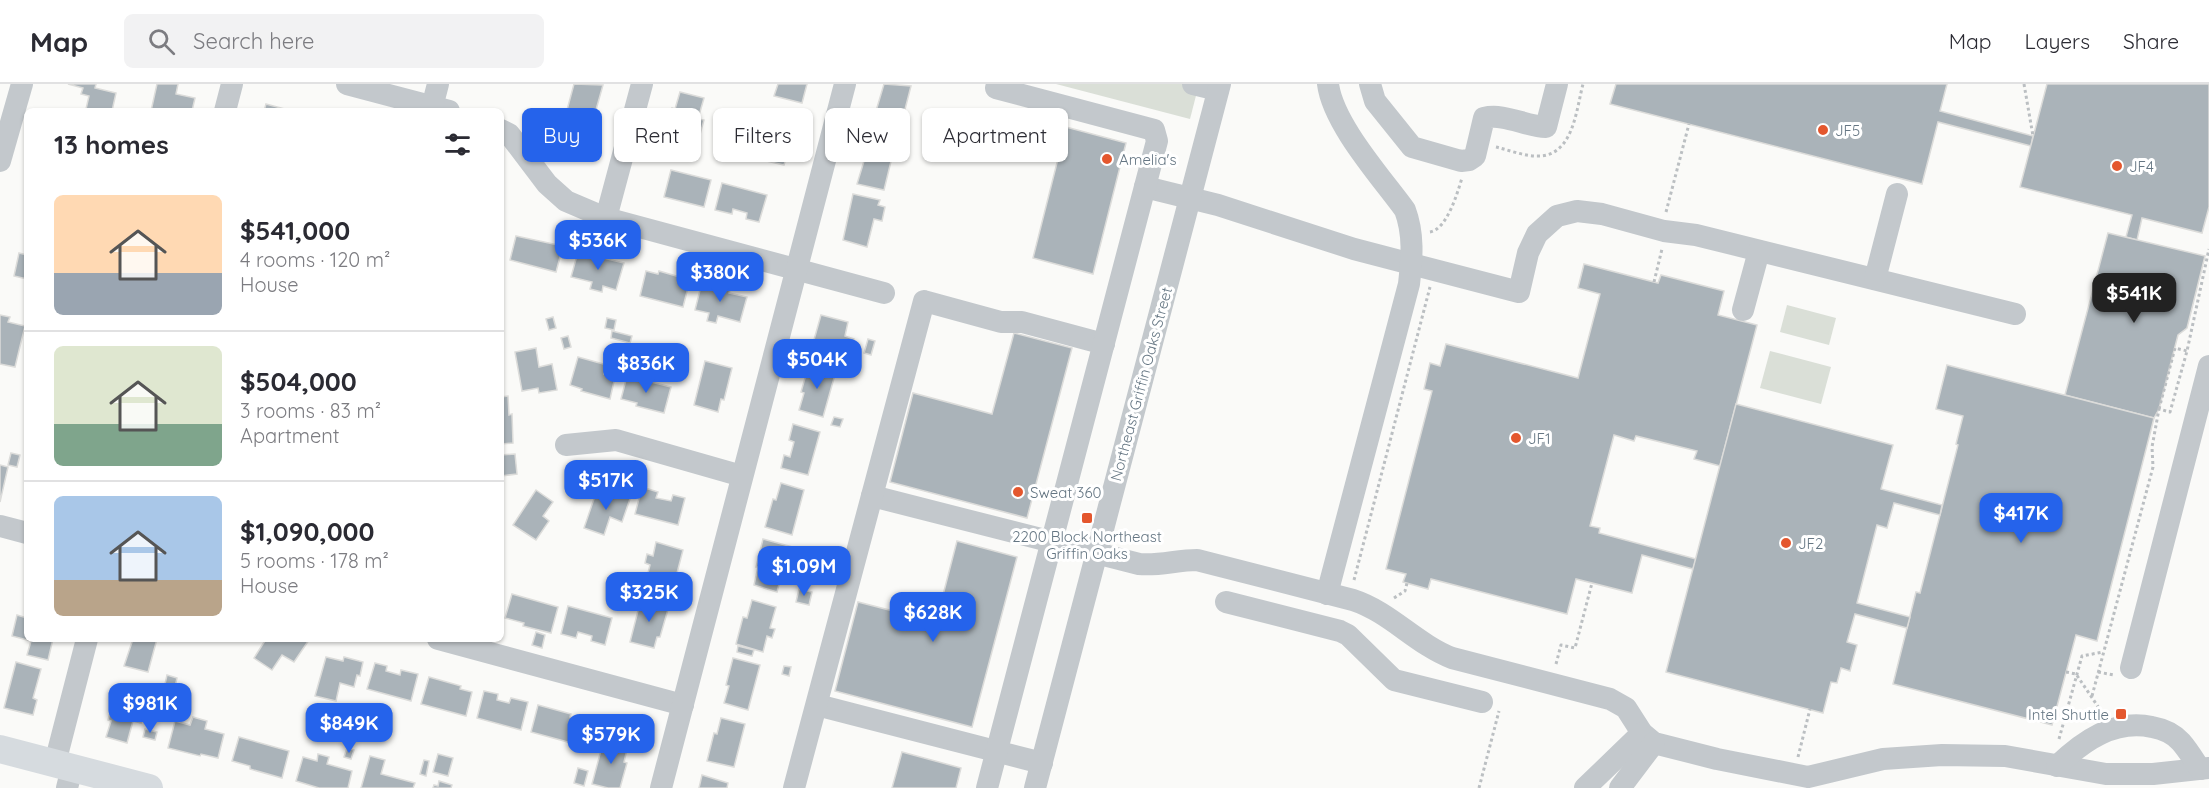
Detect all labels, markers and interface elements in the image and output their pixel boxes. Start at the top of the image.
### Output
search box [124,14,544,68]
text: Map [30,24,88,59]
icon: search [145,25,178,58]
text: Search here [193,27,315,55]
text: Map [1949,28,1992,54]
text: Layers [2025,28,2090,54]
text: Share [2123,28,2179,54]
chip: Buy [522,108,602,162]
chip: Rent [614,108,701,162]
chip: Filters [713,108,813,162]
chip: New [825,108,910,162]
chip: Apartment [922,108,1068,162]
place label: JF5 [1835,121,1860,140]
marker: JF5 [1816,123,1830,137]
text: 13 homes [54,128,169,161]
icon: filters [441,128,474,161]
place label: Amelia's [1119,150,1177,169]
marker: Amelia's [1100,152,1114,166]
place label: JF4 [2129,157,2154,176]
marker: JF4 [2110,159,2124,173]
text: $541,000 [240,214,350,247]
icon: home [102,219,174,291]
pin: $536K [556,220,640,271]
text: $536K [569,227,627,252]
text: 4 rooms · 120 m² [240,247,390,272]
pin: $380K [678,252,762,303]
text: $380K [690,259,750,284]
text: House [240,272,299,297]
pin: $541K [2092,273,2176,324]
text: $541K [2106,280,2162,305]
street label: Northeast Griffin Oaks Street [1106,285,1176,483]
pin: $504K [775,339,859,390]
pin: $836K [604,343,688,394]
text: $504K [787,346,847,371]
text: $836K [617,350,675,375]
text: $504,000 [240,365,357,398]
icon: home [102,370,174,442]
text: 3 rooms · 83 m² [240,398,381,423]
text: Apartment [240,423,340,448]
place label: JF1 [1528,429,1551,448]
marker: JF1 [1509,431,1523,445]
pin: $517K [564,460,648,511]
text: $517K [578,467,634,492]
place label: Sweat 360 [1030,483,1101,502]
marker: Sweat 360 [1011,485,1025,499]
pin: $417K [1979,493,2063,544]
text: $417K [1994,500,2048,525]
marker: 2200 Block Northeast Griffin Oaks [1080,511,1094,525]
text: $1,090,000 [240,515,375,548]
icon: home [102,520,174,592]
place label: 2200 Block Northeast Griffin Oaks [1012,527,1162,563]
place label: JF2 [1798,534,1823,553]
marker: JF2 [1779,536,1793,550]
pin: $1.09M [755,546,853,597]
text: 5 rooms · 178 m² [240,548,389,573]
text: $1.09M [772,553,836,578]
pin: $325K [607,572,691,623]
text: House [240,573,299,598]
text: $325K [620,579,678,604]
pin: $628K [891,592,975,643]
text: $628K [904,599,962,624]
pin: $981K [108,683,192,734]
text: $981K [122,690,178,715]
pin: $849K [307,703,391,754]
place label: Intel Shuttle [2028,705,2109,724]
marker: Intel Shuttle [2114,707,2128,721]
text: $849K [320,710,378,735]
pin: $579K [569,714,653,765]
text: $579K [582,721,640,746]

